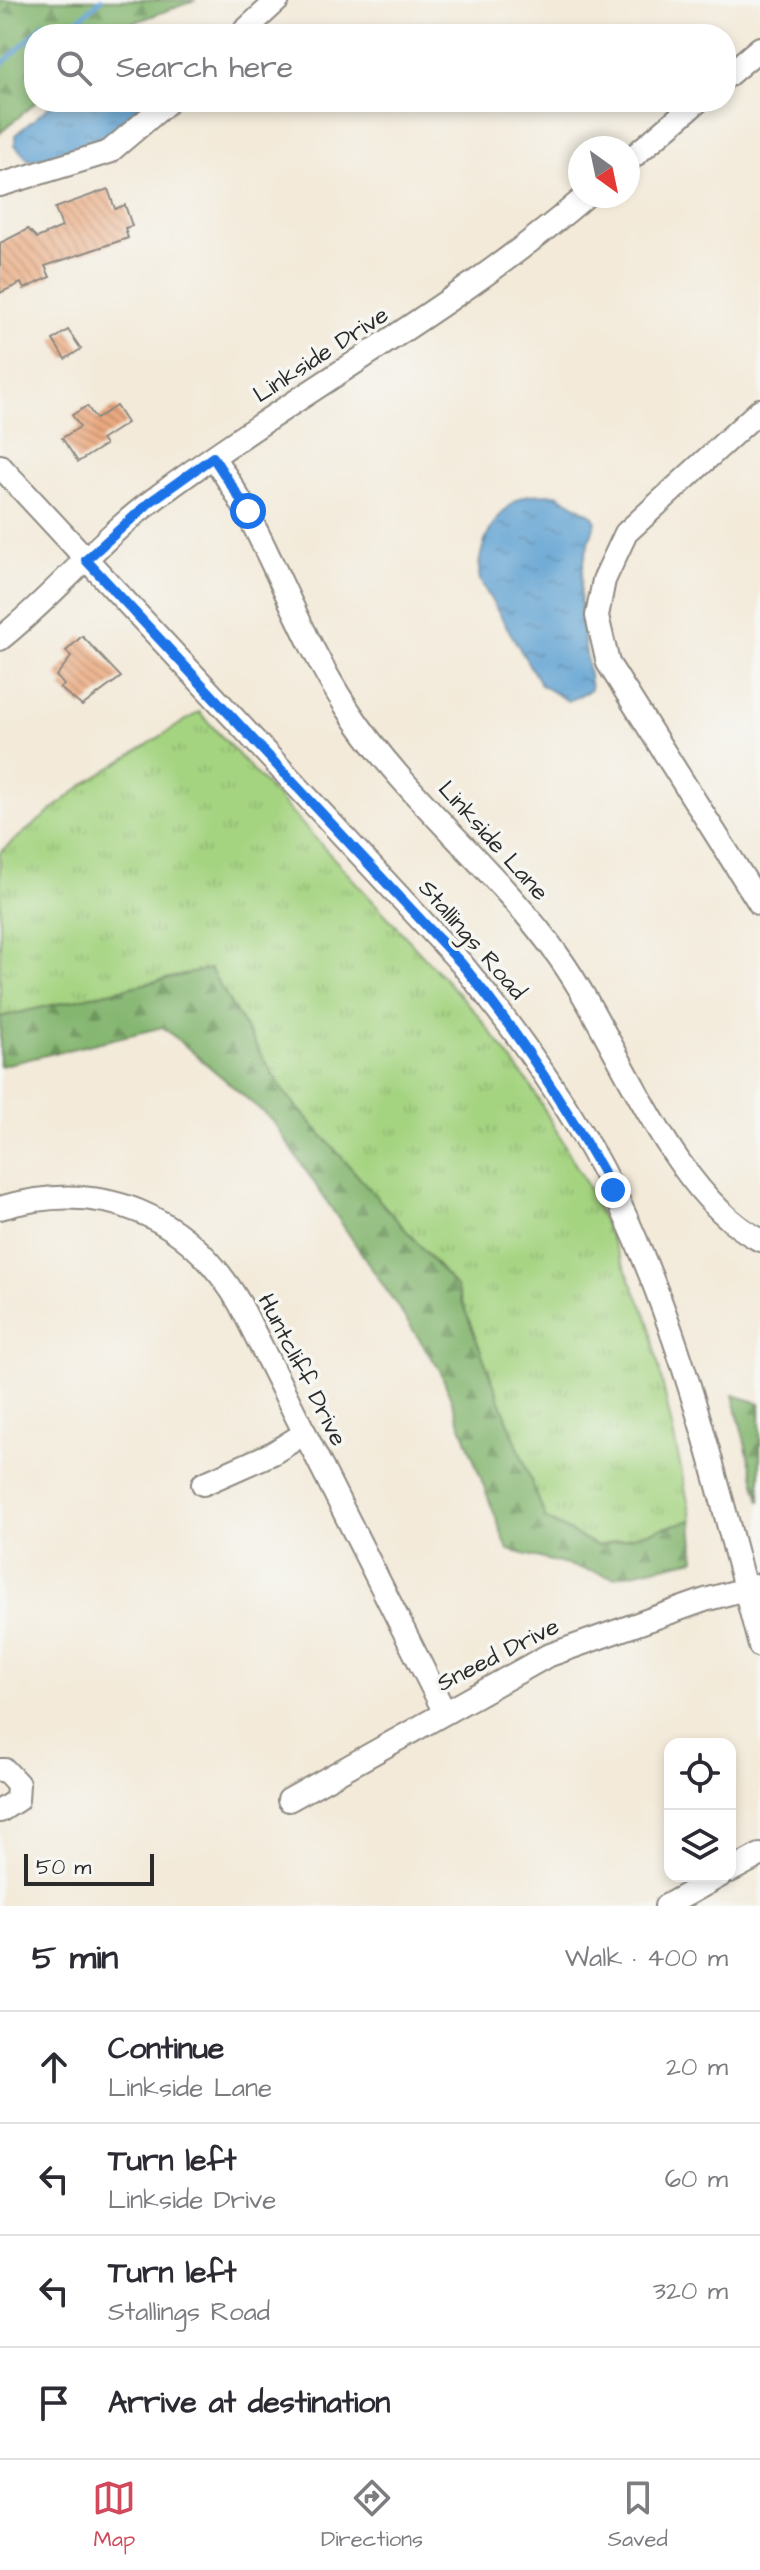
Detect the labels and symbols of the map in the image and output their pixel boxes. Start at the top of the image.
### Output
north arrow [568,136,640,208]
street label: Linkside Drive [247,298,395,412]
route start [230,493,266,529]
street label: Linkside Lane [430,773,556,909]
street label: Stallings Road [409,872,534,1008]
route end [595,1172,631,1208]
street label: Huntcliff Drive [249,1288,355,1452]
street label: Sneed Drive [431,1610,565,1700]
scale bar [24,1850,154,1886]

